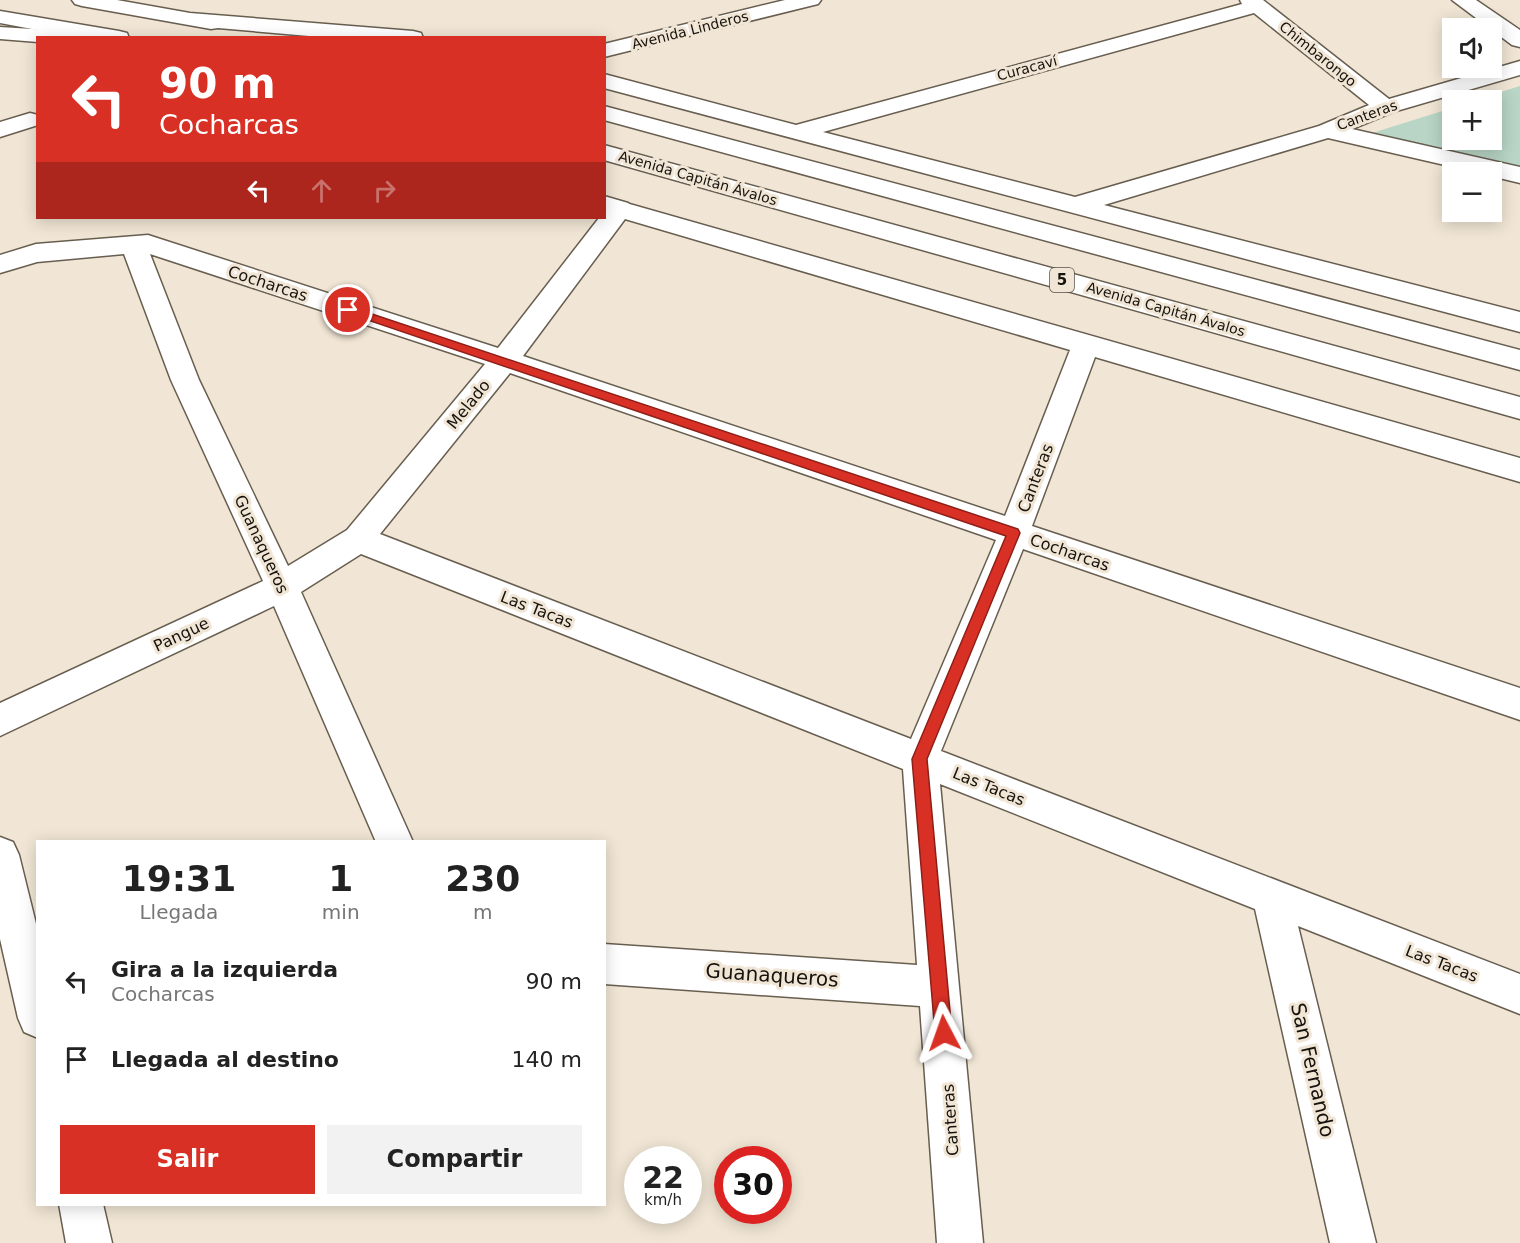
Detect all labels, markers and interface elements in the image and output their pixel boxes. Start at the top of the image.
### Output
street label: Avenida Linderos [630,8,750,52]
street label: Chimbarongo [1276,18,1360,90]
map controls [1442,18,1502,222]
button: sound [1442,18,1502,78]
street label: Curacaví [995,52,1060,84]
text: 90 m [159,59,276,108]
icon: left [60,60,138,138]
button: + [1442,90,1502,150]
street label: Canteras [1335,97,1399,133]
text: Cocharcas [159,109,299,140]
street label: Avenida Capitán Ávalos [617,148,779,208]
button: − [1442,162,1502,222]
icon: left [242,174,275,207]
icon: ahead [305,174,338,207]
icon: right [368,174,401,207]
street label: Cocharcas [226,262,310,305]
road number: 5 [1050,268,1074,292]
street label: Avenida Capitán Ávalos [1085,279,1247,339]
pin [322,284,373,335]
icon: arrive [331,293,364,326]
street label: Melado [443,376,494,433]
street label: Canteras [1014,441,1057,515]
street label: Guanaqueros [230,492,293,597]
street label: Cocharcas [1028,530,1112,575]
street label: Las Tacas [498,587,576,632]
street label: Pangue [150,613,212,656]
street label: Las Tacas [950,763,1028,810]
text: 19:31 [122,858,236,899]
text: 1 [328,858,353,899]
text: 230 [445,858,520,899]
text: Llegada [139,900,218,924]
text: min [322,900,360,924]
text: m [473,900,493,924]
street label: Las Tacas [1403,941,1481,986]
text: Gira a la izquierda [111,957,338,982]
street label: Guanaqueros [705,958,839,992]
icon: left [60,965,93,998]
text: 90 m [526,969,582,994]
text: Cocharcas [111,982,215,1006]
position arrow [912,1001,976,1065]
street label: San Fernando [1286,1001,1340,1139]
icon: arrive [60,1043,93,1076]
text: Llegada al destino [111,1047,339,1072]
text: 140 m [512,1047,582,1072]
street label: Canteras [939,1083,962,1157]
button: Salir [60,1125,315,1194]
button: Compartir [327,1125,582,1194]
speed limit sign: 30 [714,1146,792,1224]
text: 22 [642,1160,684,1195]
text: km/h [644,1191,682,1209]

